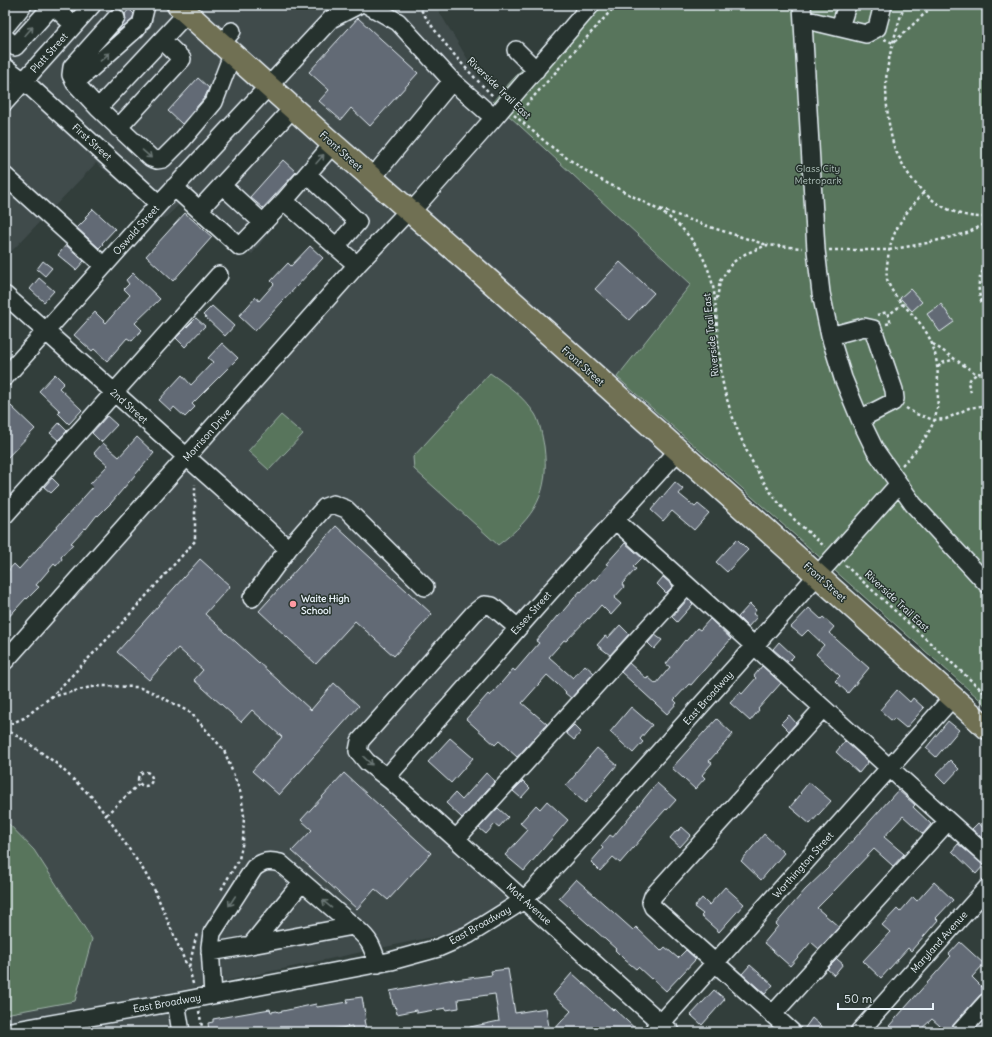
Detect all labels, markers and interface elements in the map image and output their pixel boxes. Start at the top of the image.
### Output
one-way arrow [25,26,34,36]
street label: Platt Street [28,30,71,76]
one-way arrow [99,53,109,62]
street label: Riverside Trail East [464,54,534,122]
street label: First Street [69,121,115,164]
street label: Front Street [317,128,366,174]
one-way arrow [142,149,152,159]
one-way arrow [315,154,324,165]
park label: Glass City Metropark [795,162,842,187]
street label: Oswald Street [110,202,162,258]
street label: Riverside Trail East [700,292,722,377]
street label: Front Street [559,343,608,389]
street label: 2nd Street [107,386,151,427]
street label: Morrison Drive [180,406,234,464]
street label: Front Street [801,559,850,605]
street label: Riverside Trail East [862,568,933,635]
street label: Essex Street [508,588,554,638]
place label: Waite High School [301,592,350,617]
marker: Waite High School [288,599,298,609]
street label: East Broadway [680,668,736,728]
one-way arrow [363,757,373,766]
street label: Worthington Street [770,829,837,901]
street label: Mott Avenue [504,880,554,928]
one-way arrow [228,895,236,906]
one-way arrow [321,899,332,908]
street label: East Broadway [447,903,513,947]
street label: Maryland Avenue [908,908,970,976]
scale bar [838,985,933,1011]
street label: East Broadway [132,991,202,1015]
text: 50 m [844,991,873,1006]

